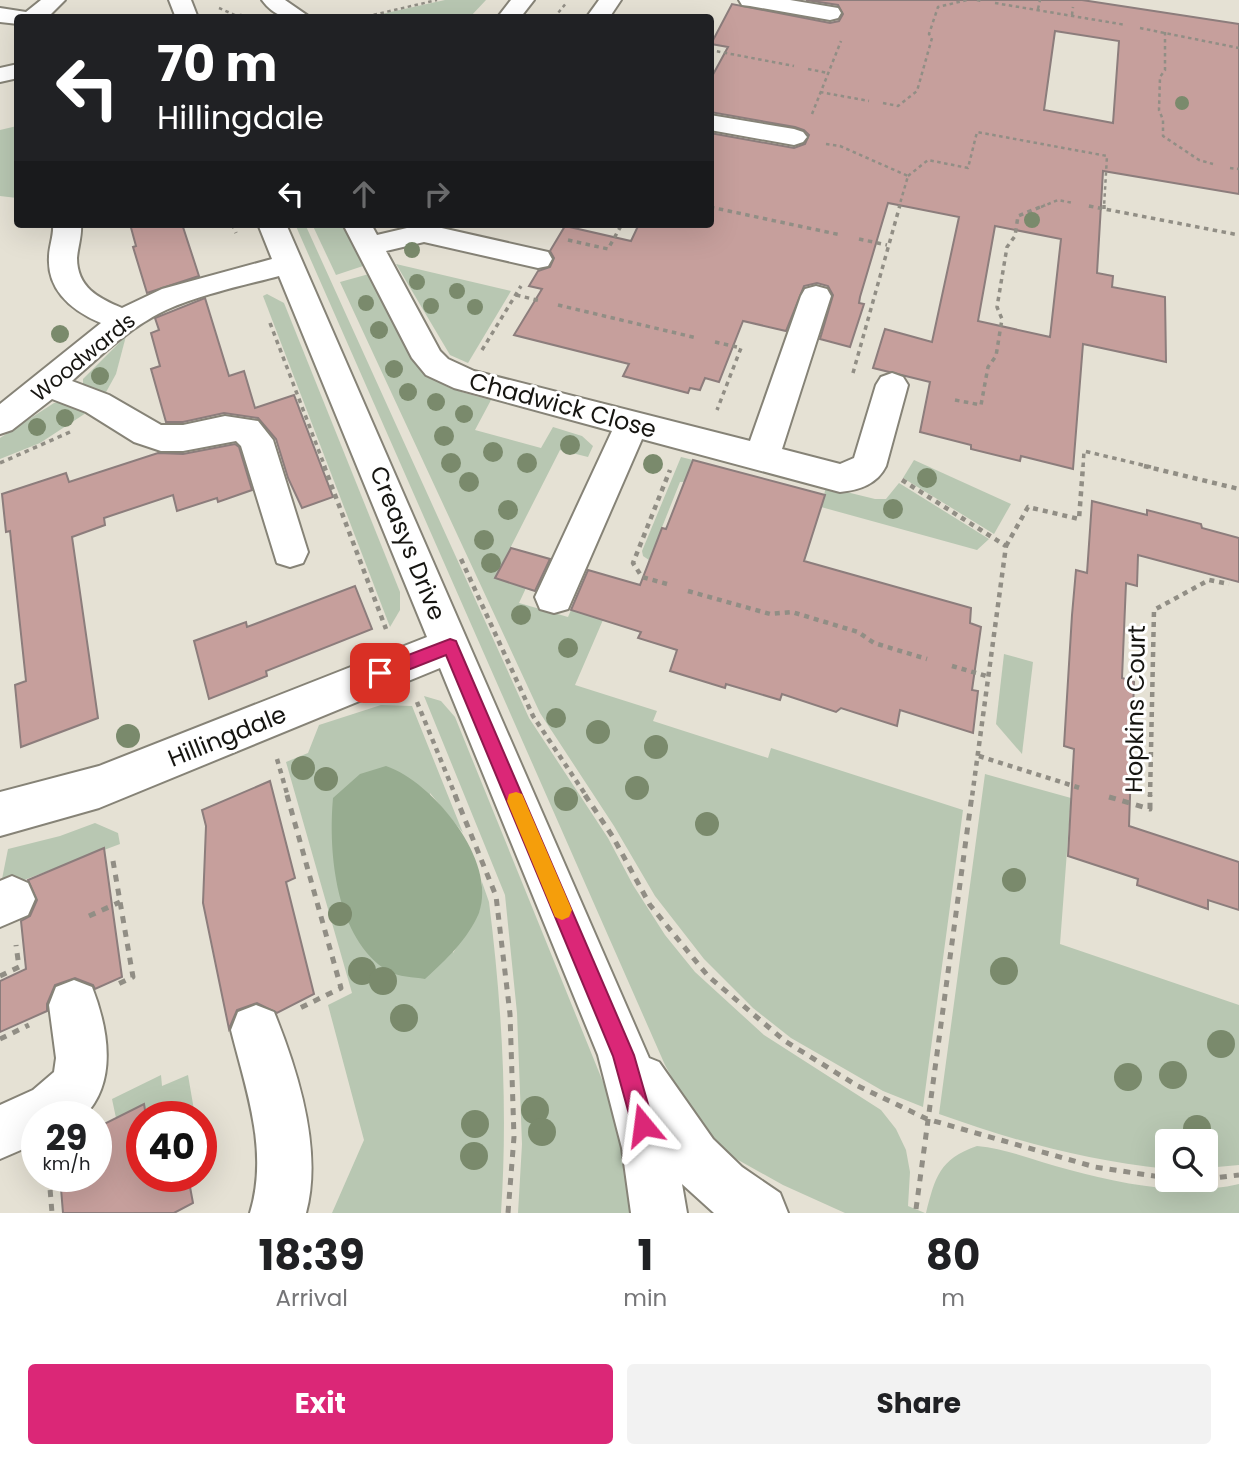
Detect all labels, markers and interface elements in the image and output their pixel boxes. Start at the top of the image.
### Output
text: 70 m [157,30,277,98]
icon: left [42,42,133,133]
text: Hillingdale [157,95,324,140]
icon: left [272,175,310,213]
icon: ahead [345,175,383,213]
icon: right [418,175,456,213]
street label: Woodwards [25,306,141,408]
street label: Chadwick Close [466,364,660,446]
street label: Creasys Drive [362,461,454,625]
street label: Hopkins Court [1117,625,1153,793]
pin [350,643,410,703]
icon: arrive [361,654,399,692]
street label: Hillingdale [163,697,291,775]
position arrow [606,1088,680,1162]
speed limit sign: 40 [126,1101,217,1192]
text: 29 [46,1113,87,1162]
map controls [1155,1129,1218,1192]
button: search [1155,1129,1218,1192]
text: km/h [43,1151,90,1176]
text: 18:39 [259,1226,365,1285]
text: 1 [637,1226,653,1285]
text: 80 [926,1226,980,1285]
text: Arrival [275,1282,348,1314]
text: min [623,1282,667,1314]
text: m [941,1282,965,1314]
button: Exit [28,1364,613,1444]
button: Share [627,1364,1211,1444]

